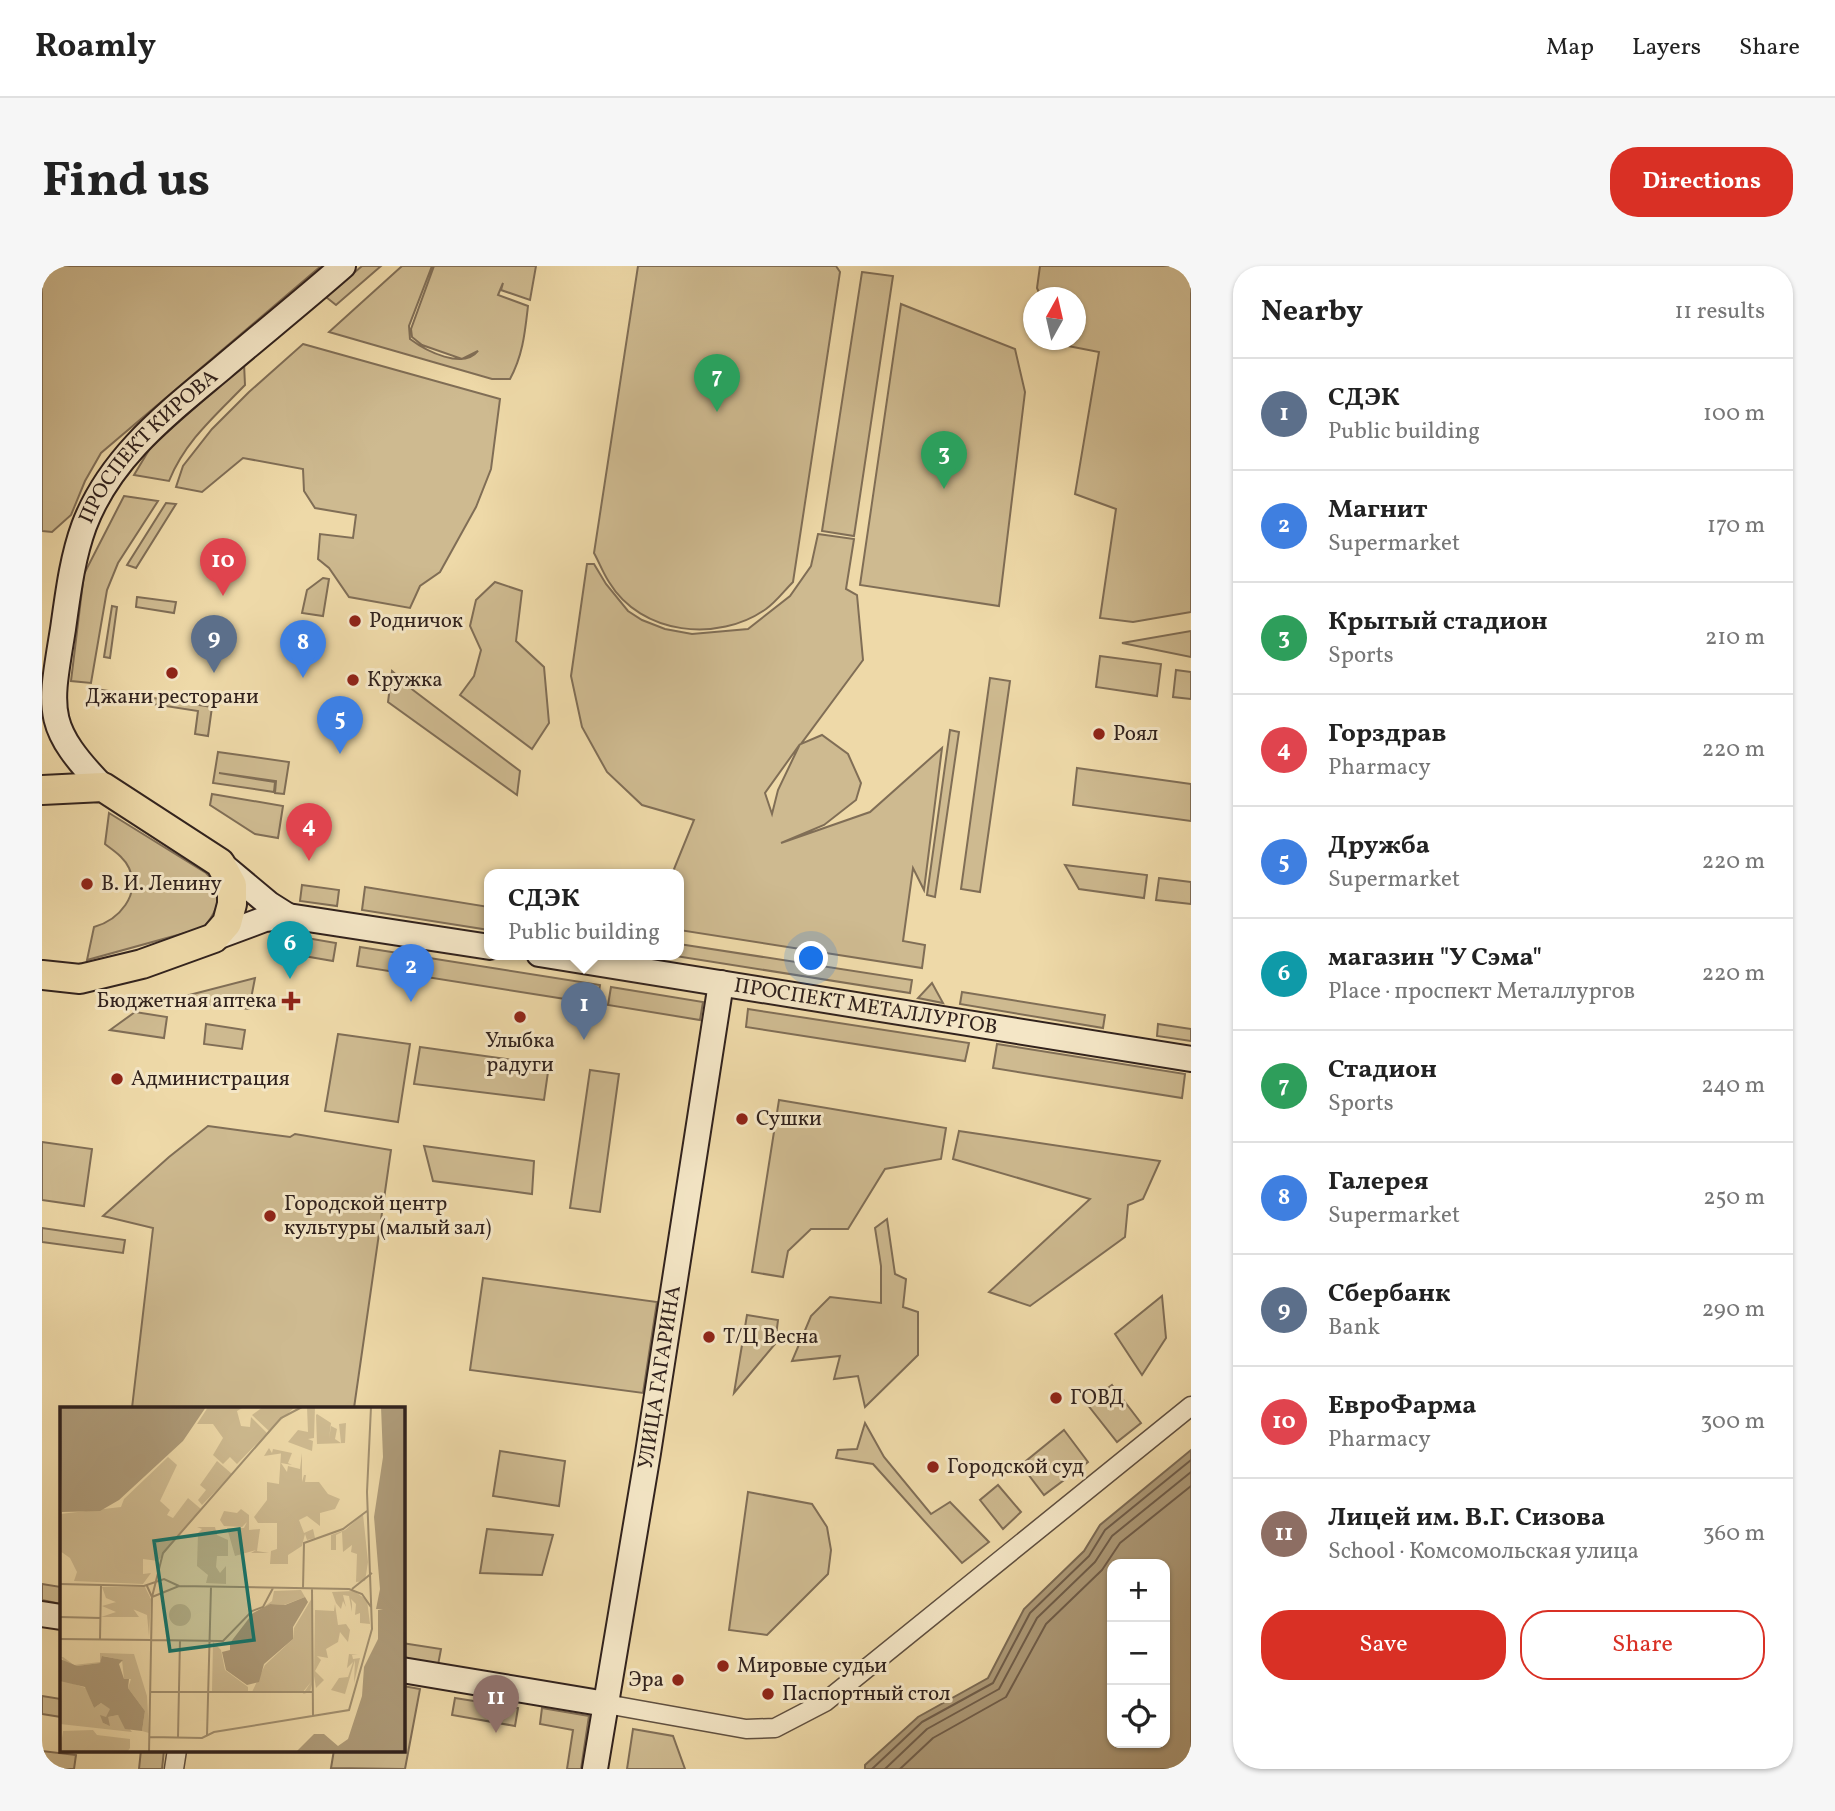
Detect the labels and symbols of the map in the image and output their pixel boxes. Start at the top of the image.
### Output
north arrow [1023,287,1086,350]
pin: 7 [694,354,740,412]
street label: ПРОСПЕКТ КИРОВА [72,362,225,528]
pin: 3 [921,431,967,489]
pin: 10 [200,538,246,596]
place label: Родничок [369,607,463,636]
marker: Родничок [347,613,363,629]
pin: 9 [191,615,237,673]
pin: 8 [280,620,326,678]
marker: Джани ресторани [164,665,180,681]
place label: Кружка [367,666,443,695]
marker: Кружка [345,672,361,688]
place label: Джани ресторани [85,683,259,712]
pin: 5 [317,696,363,754]
place label: Роял [1113,720,1158,749]
marker: Роял [1091,726,1107,742]
pin: 4 [286,803,332,861]
place label: В. И. Ленину [101,870,223,899]
marker: В. И. Ленину [79,876,95,892]
pin: 6 [267,921,313,979]
your location [794,941,828,975]
pin: 2 [388,944,434,1002]
street label: ПРОСПЕКТ МЕТАЛЛУРГОВ [732,971,1000,1042]
pin: 1 [561,982,607,1040]
place label: Бюджетная аптека [96,987,277,1016]
marker: Бюджетная аптека [283,993,299,1009]
marker: Улыбка радуги [512,1009,528,1025]
place label: Улыбка радуги [485,1027,555,1080]
place label: Администрация [131,1065,290,1094]
marker: Администрация [109,1071,125,1087]
place label: Сушки [756,1105,822,1134]
marker: Сушки [734,1111,750,1127]
place label: Городской центр культуры (малый зал) [284,1190,491,1243]
marker: Городской центр культуры (малый зал) [262,1208,278,1224]
street label: УЛИЦА ГАГАРИНА [631,1283,688,1471]
place label: Т/Ц Весна [723,1323,819,1352]
marker: Т/Ц Весна [701,1329,717,1345]
place label: ГОВД [1070,1384,1125,1413]
marker: ГОВД [1048,1390,1064,1406]
inset map [60,1407,404,1752]
place label: Городской суд [947,1453,1084,1482]
marker: Городской суд [925,1459,941,1475]
place label: Мировые судьи [737,1652,887,1681]
marker: Мировые судьи [715,1658,731,1674]
place label: Эра [629,1666,664,1695]
marker: Эра [670,1672,686,1688]
pin: 11 [473,1675,519,1733]
place label: Паспортный стол [782,1680,951,1709]
marker: Паспортный стол [760,1686,776,1702]

